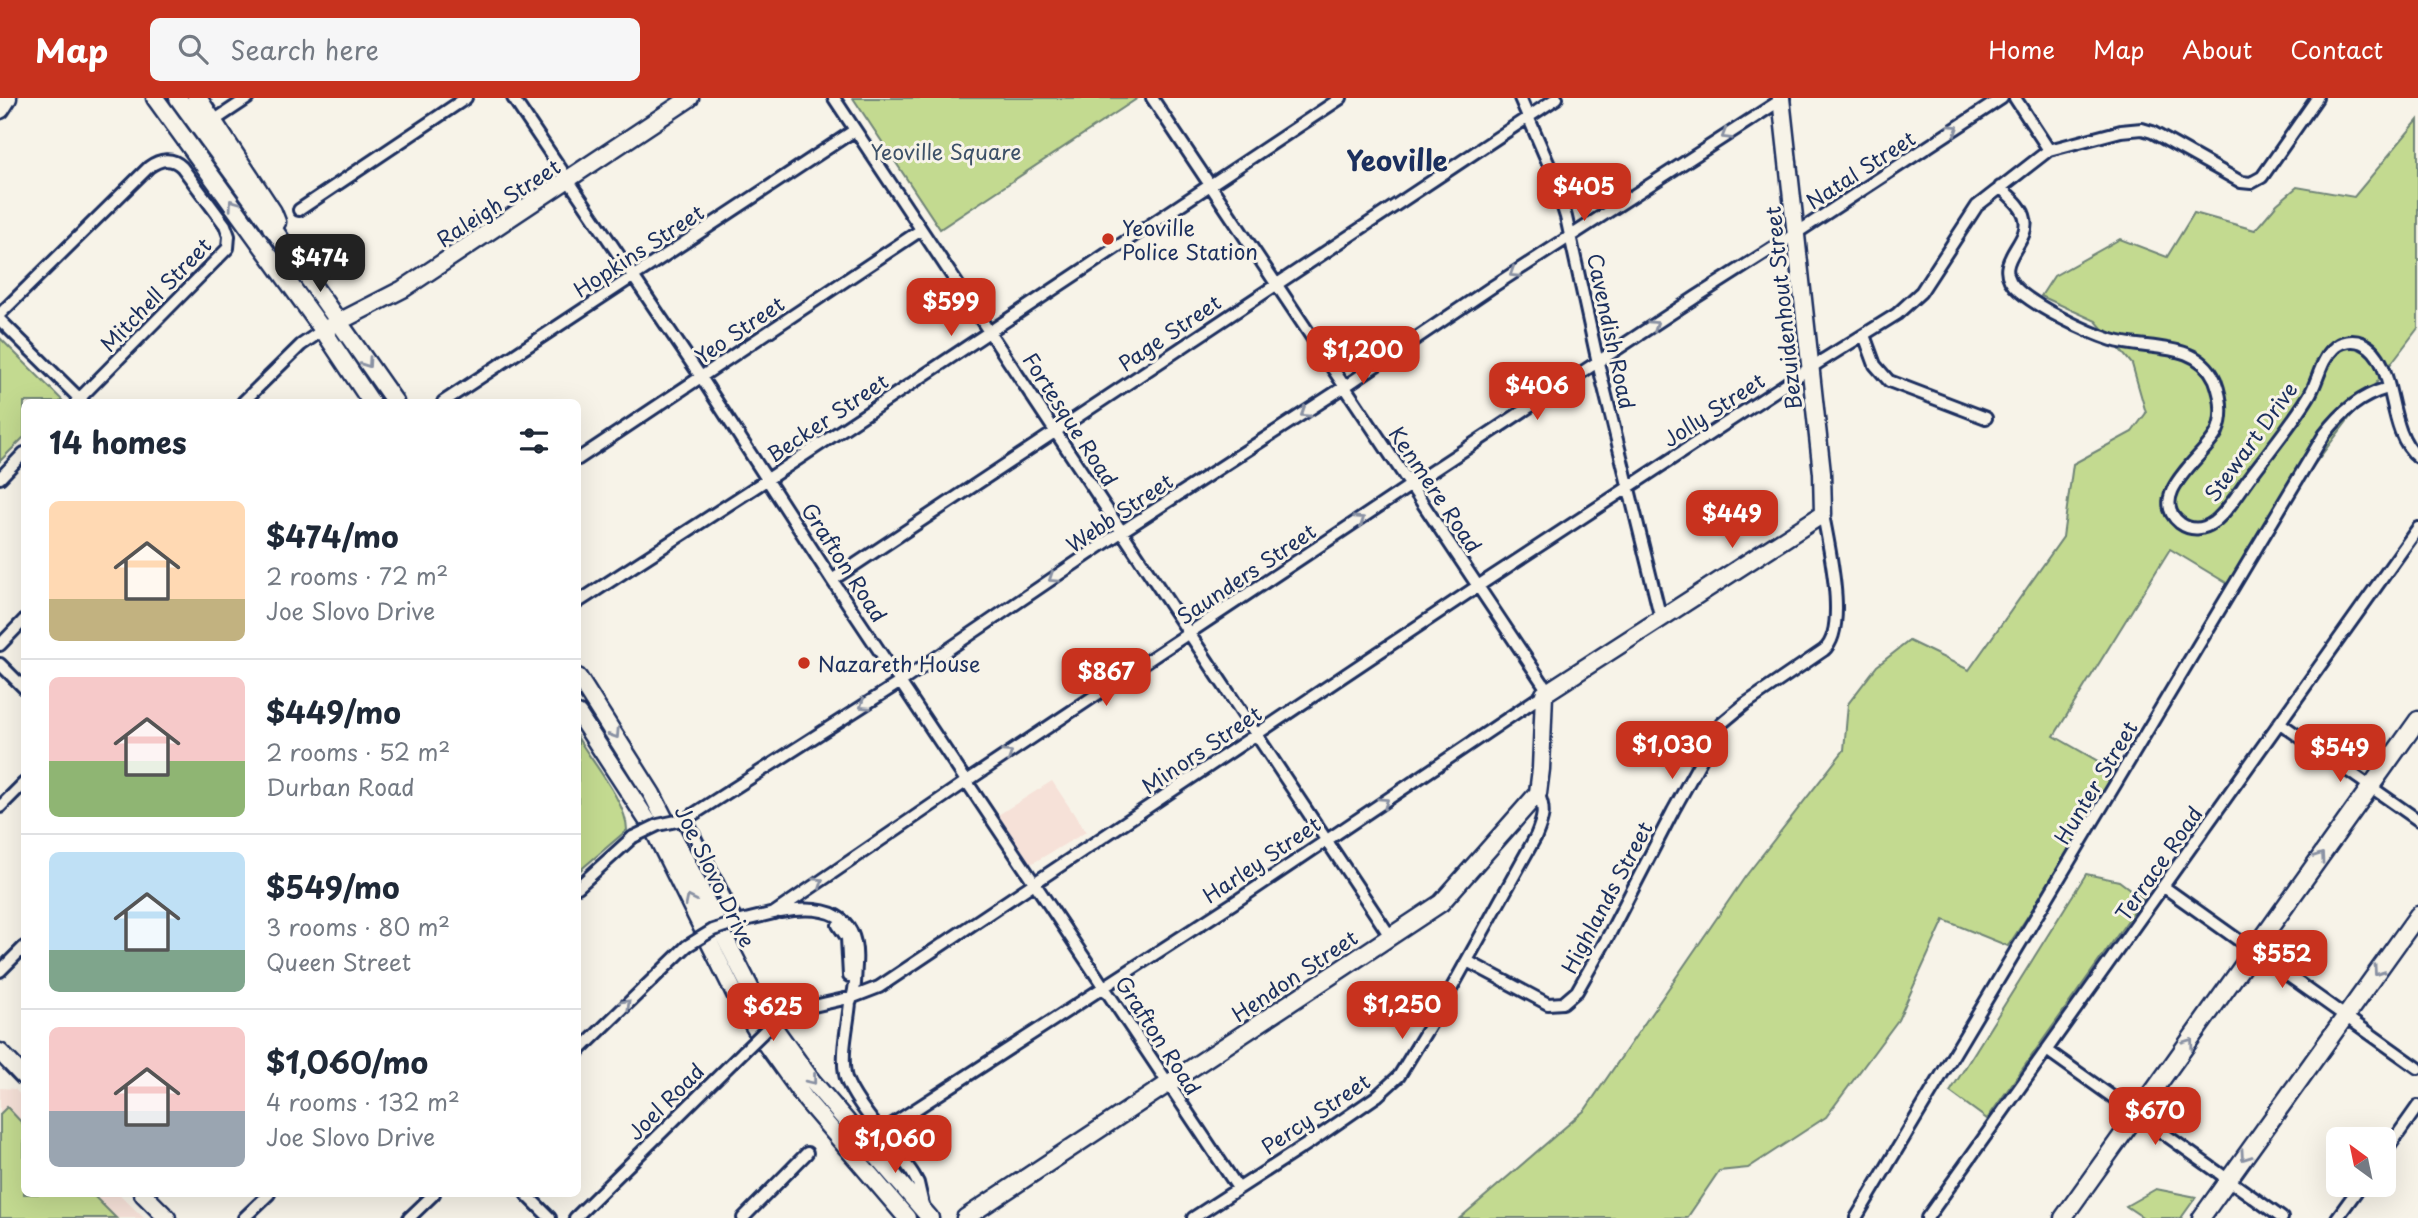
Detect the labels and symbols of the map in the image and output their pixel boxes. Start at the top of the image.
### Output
street label: Natal Street [1799,122,1921,216]
one-way arrow [1947,125,1960,138]
one-way arrow [1721,126,1734,139]
park label: Yeoville Square [871,135,1021,167]
district label: Yeoville [1346,138,1448,181]
street label: Raleigh Street [430,150,566,254]
pin: $405 [1543,164,1625,223]
street label: Hopkins Street [566,196,710,304]
one-way arrow [228,199,241,212]
street label: Bezuidenhout Street [1755,205,1809,411]
place label: Yeoville Police Station [1122,211,1258,267]
street label: Mitchell Street [92,230,218,358]
marker: Yeoville Police Station [1100,231,1116,247]
pin: $474 [279,234,361,294]
street label: Cavendish Road [1580,250,1644,412]
one-way arrow [1509,264,1522,277]
pin: $599 [910,278,992,338]
street label: Page Street [1111,286,1227,378]
street label: Yeo Street [688,287,790,371]
one-way arrow [1647,320,1660,333]
pin: $1,200 [1306,327,1420,386]
street label: Fortesque Road [1016,346,1126,492]
one-way arrow [359,355,371,368]
pin: $406 [1496,362,1578,422]
street label: Jolly Street [1656,364,1770,454]
street label: Becker Street [760,365,894,469]
street label: Stewart Drive [2196,374,2304,508]
one-way arrow [1299,404,1312,417]
street label: Kenmere Road [1382,419,1490,559]
street label: Webb Street [1059,464,1179,560]
pin: $449 [1691,490,1773,550]
street label: Grafton Road [794,496,896,628]
street label: Saunders Street [1170,515,1322,631]
one-way arrow [1352,516,1365,528]
one-way arrow [1048,570,1061,582]
place label: Nazareth House [818,647,980,679]
pin: $867 [1065,648,1147,708]
marker: Nazareth House [796,655,812,671]
one-way arrow [859,696,872,709]
street label: Minors Street [1135,697,1267,801]
street label: Hunter Street [2045,714,2145,850]
pin: $1,030 [1615,722,1729,781]
pin: $549 [2299,724,2381,784]
one-way arrow [607,726,620,739]
one-way arrow [1000,750,1013,763]
one-way arrow [1376,797,1389,810]
street label: Terrace Road [2107,799,2209,927]
street label: Joe Slovo Drive [668,800,764,952]
street label: Harley Street [1196,808,1326,910]
street label: Highlands Street [1552,815,1660,979]
one-way arrow [2312,852,2324,865]
one-way arrow [811,878,824,890]
one-way arrow [684,895,698,907]
street label: Hendon Street [1224,921,1364,1029]
pin: $552 [2241,930,2323,990]
one-way arrow [2374,963,2387,976]
street label: Grafton Road [1108,969,1210,1101]
pin: $1,250 [1345,982,1459,1041]
pin: $625 [732,984,814,1043]
one-way arrow [618,1000,631,1013]
one-way arrow [2181,1039,2193,1051]
street label: Joel Road [619,1055,711,1147]
street label: Percy Street [1254,1065,1376,1161]
one-way arrow [803,1072,816,1085]
pin: $670 [2114,1088,2196,1147]
pin: $1,060 [838,1116,952,1175]
north arrow [2326,1127,2396,1197]
one-way arrow [2240,1148,2253,1161]

